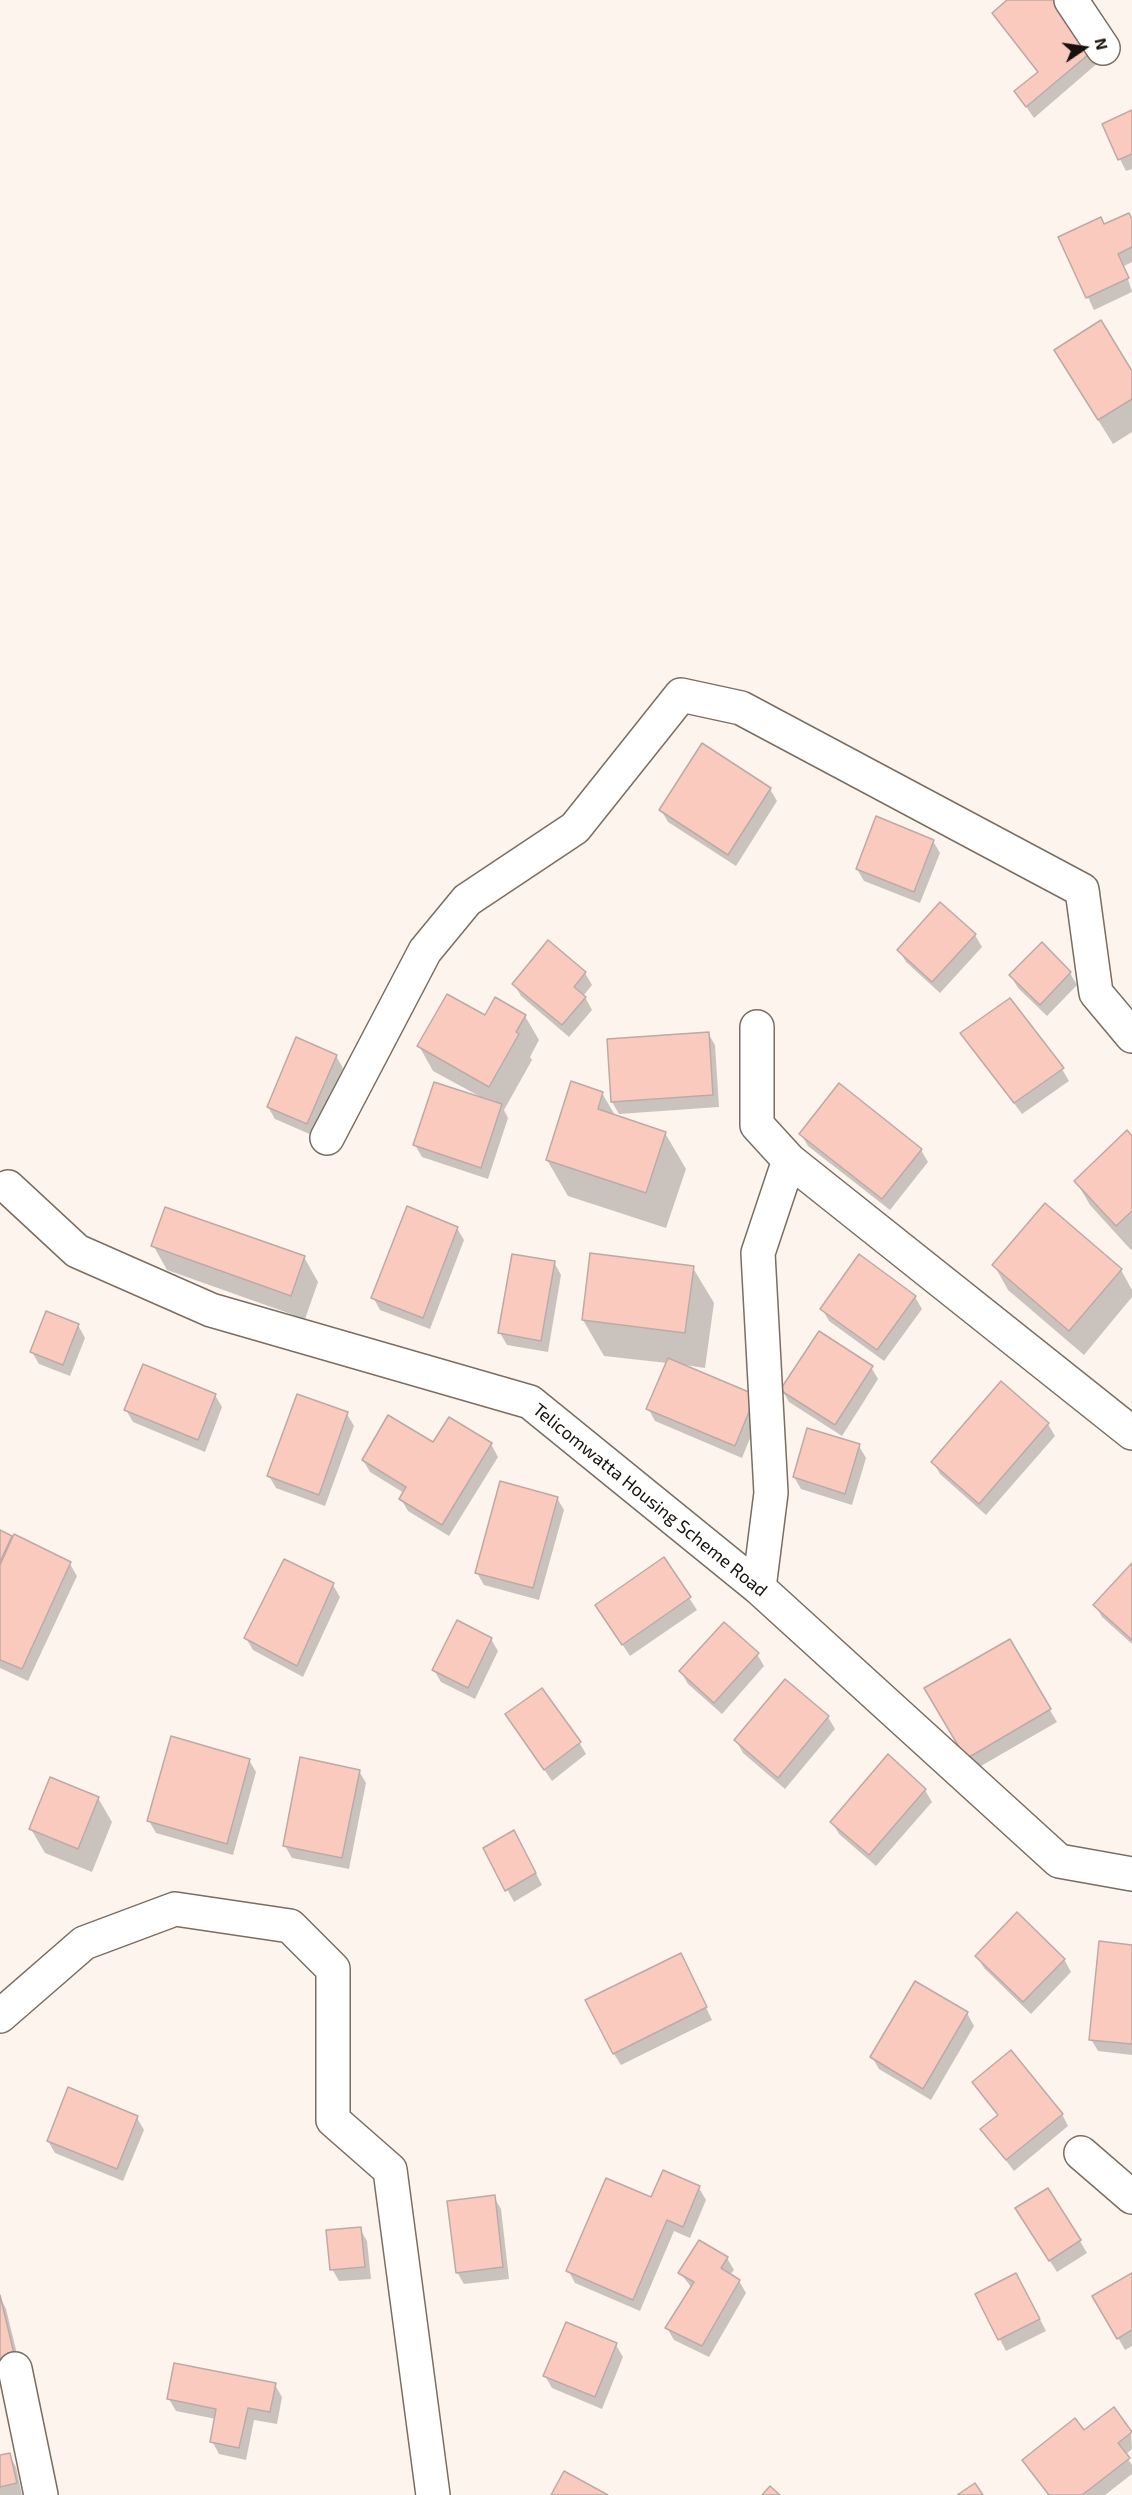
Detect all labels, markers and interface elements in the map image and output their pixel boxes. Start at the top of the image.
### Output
north arrow [1054,18,1114,78]
text: N [1091,36,1113,52]
street label: Telicomwatta Housing Scheme Road [528,1399,772,1601]

